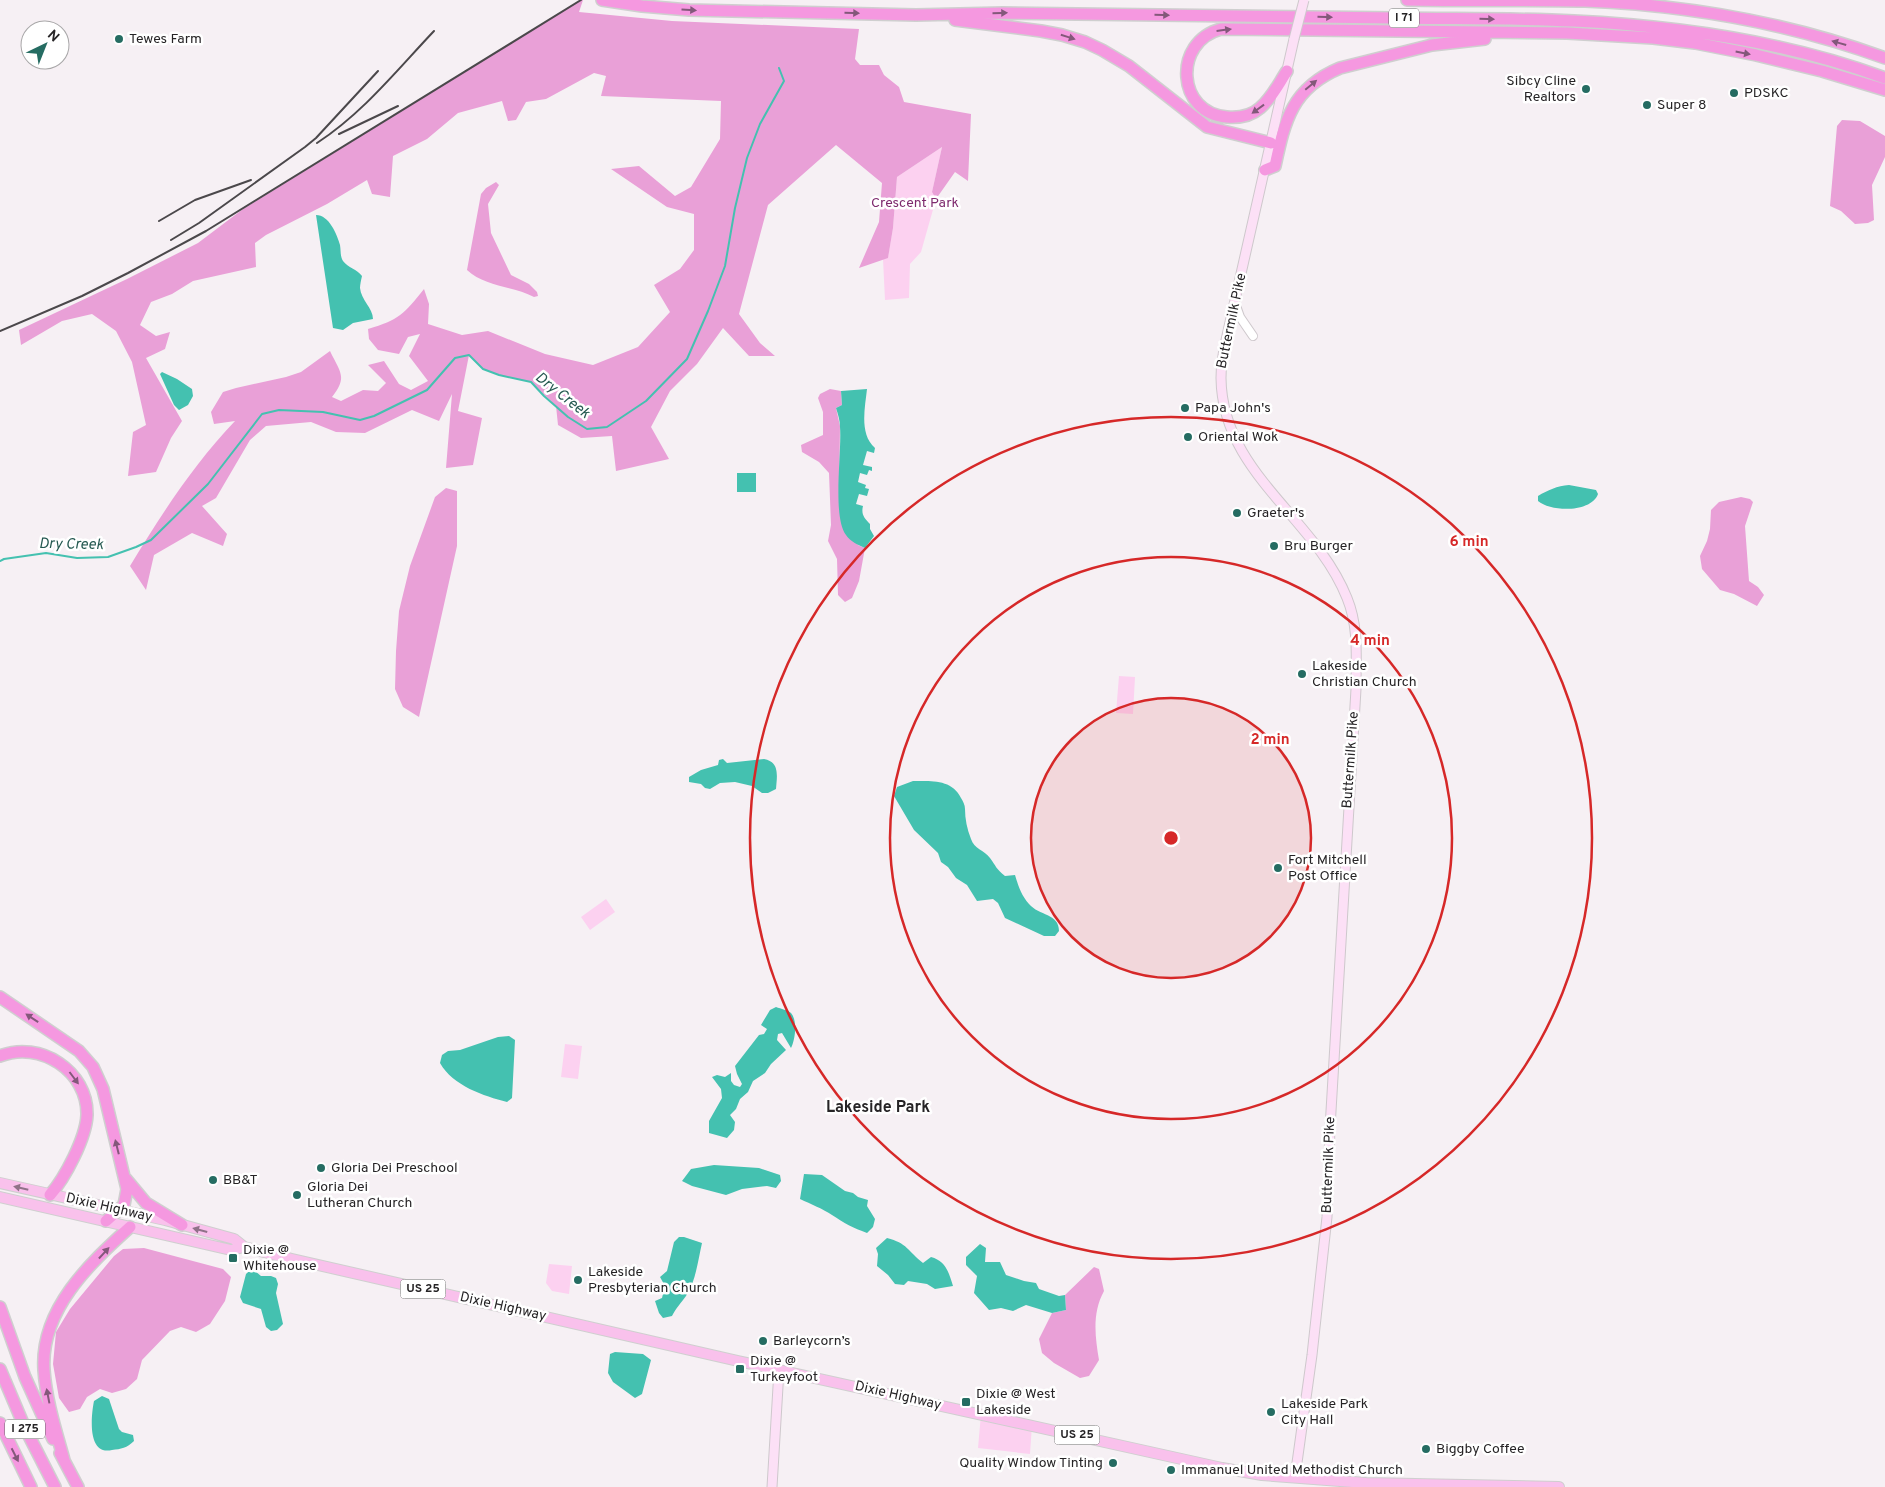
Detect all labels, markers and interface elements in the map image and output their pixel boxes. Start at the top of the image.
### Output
one-way arrow [681,6,697,14]
road number: I 71 [1389,8,1419,28]
one-way arrow [844,9,860,17]
one-way arrow [992,9,1008,17]
one-way arrow [1155,11,1171,19]
one-way arrow [1317,13,1333,21]
one-way arrow [1480,15,1496,23]
north arrow [20,20,70,70]
one-way arrow [1216,25,1232,33]
text: N [43,27,62,46]
place label: Tewes Farm [129,31,202,48]
marker: Tewes Farm [113,33,125,45]
one-way arrow [1061,33,1076,41]
one-way arrow [1831,39,1846,47]
one-way arrow [1735,49,1750,57]
place label: Sibcy Cline Realtors [1506,73,1576,106]
one-way arrow [1305,80,1317,91]
marker: Sibcy Cline Realtors [1580,83,1592,95]
place label: PDSKC [1744,85,1789,102]
marker: PDSKC [1728,87,1740,99]
place label: Super 8 [1657,97,1706,114]
marker: Super 8 [1641,99,1653,111]
one-way arrow [1251,104,1264,114]
park label: Crescent Park [871,195,959,212]
street label: Buttermilk Pike [1214,272,1250,370]
water label: Dry Creek [531,369,594,424]
place label: Papa John's [1195,400,1271,417]
marker: Papa John's [1179,402,1191,414]
place label: Oriental Wok [1198,429,1278,446]
marker: Oriental Wok [1182,431,1194,443]
place label: Graeter's [1247,505,1305,522]
marker: Graeter's [1231,507,1243,519]
text: 6 min [1449,533,1489,552]
water label: Dry Creek [39,535,104,555]
place label: Bru Burger [1284,538,1353,555]
marker: Bru Burger [1268,540,1280,552]
text: 4 min [1350,632,1390,651]
place label: Lakeside Christian Church [1312,658,1417,691]
marker: Lakeside Christian Church [1296,668,1308,680]
street label: Buttermilk Pike [1339,711,1363,809]
text: 2 min [1250,731,1290,750]
centre of rings [1162,829,1180,847]
place label: Fort Mitchell Post Office [1288,852,1367,885]
marker: Fort Mitchell Post Office [1272,862,1284,874]
one-way arrow [25,1013,39,1023]
one-way arrow [69,1071,79,1085]
district label: Lakeside Park [826,1098,930,1118]
street label: Buttermilk Pike [1319,1116,1339,1214]
one-way arrow [113,1139,121,1154]
place label: Gloria Dei Preschool [331,1160,458,1177]
marker: Gloria Dei Preschool [315,1162,327,1174]
place label: BB&T [223,1172,258,1189]
marker: BB&T [207,1174,219,1186]
place label: Gloria Dei Lutheran Church [307,1179,412,1212]
one-way arrow [13,1184,28,1192]
marker: Gloria Dei Lutheran Church [291,1189,303,1201]
street label: Dixie Highway [64,1190,154,1226]
one-way arrow [192,1226,207,1234]
place label: Dixie @ Whitehouse [243,1242,317,1275]
one-way arrow [98,1247,110,1259]
marker: Dixie @ Whitehouse [227,1252,239,1264]
place label: Lakeside Presbyterian Church [588,1264,717,1297]
marker: Lakeside Presbyterian Church [572,1274,584,1286]
road number: US 25 [400,1280,446,1298]
street label: Dixie Highway [458,1289,548,1325]
place label: Barleycorn’s [773,1333,851,1350]
marker: Barleycorn’s [757,1335,769,1347]
place label: Dixie @ Turkeyfoot [750,1353,818,1386]
marker: Dixie @ Turkeyfoot [734,1363,746,1375]
street label: Dixie Highway [853,1378,943,1414]
place label: Dixie @ West Lakeside [976,1386,1056,1419]
one-way arrow [44,1387,52,1403]
marker: Dixie @ West Lakeside [960,1396,972,1408]
place label: Lakeside Park City Hall [1281,1396,1368,1429]
marker: Lakeside Park City Hall [1265,1406,1277,1418]
road number: I 275 [5,1420,45,1438]
road number: US 25 [1054,1426,1100,1444]
place label: Biggby Coffee [1436,1441,1525,1458]
marker: Biggby Coffee [1420,1443,1432,1455]
one-way arrow [11,1448,19,1462]
place label: Quality Window Tinting [959,1455,1103,1472]
marker: Quality Window Tinting [1107,1457,1119,1469]
place label: Immanuel United Methodist Church [1181,1462,1403,1479]
marker: Immanuel United Methodist Church [1165,1464,1177,1476]

